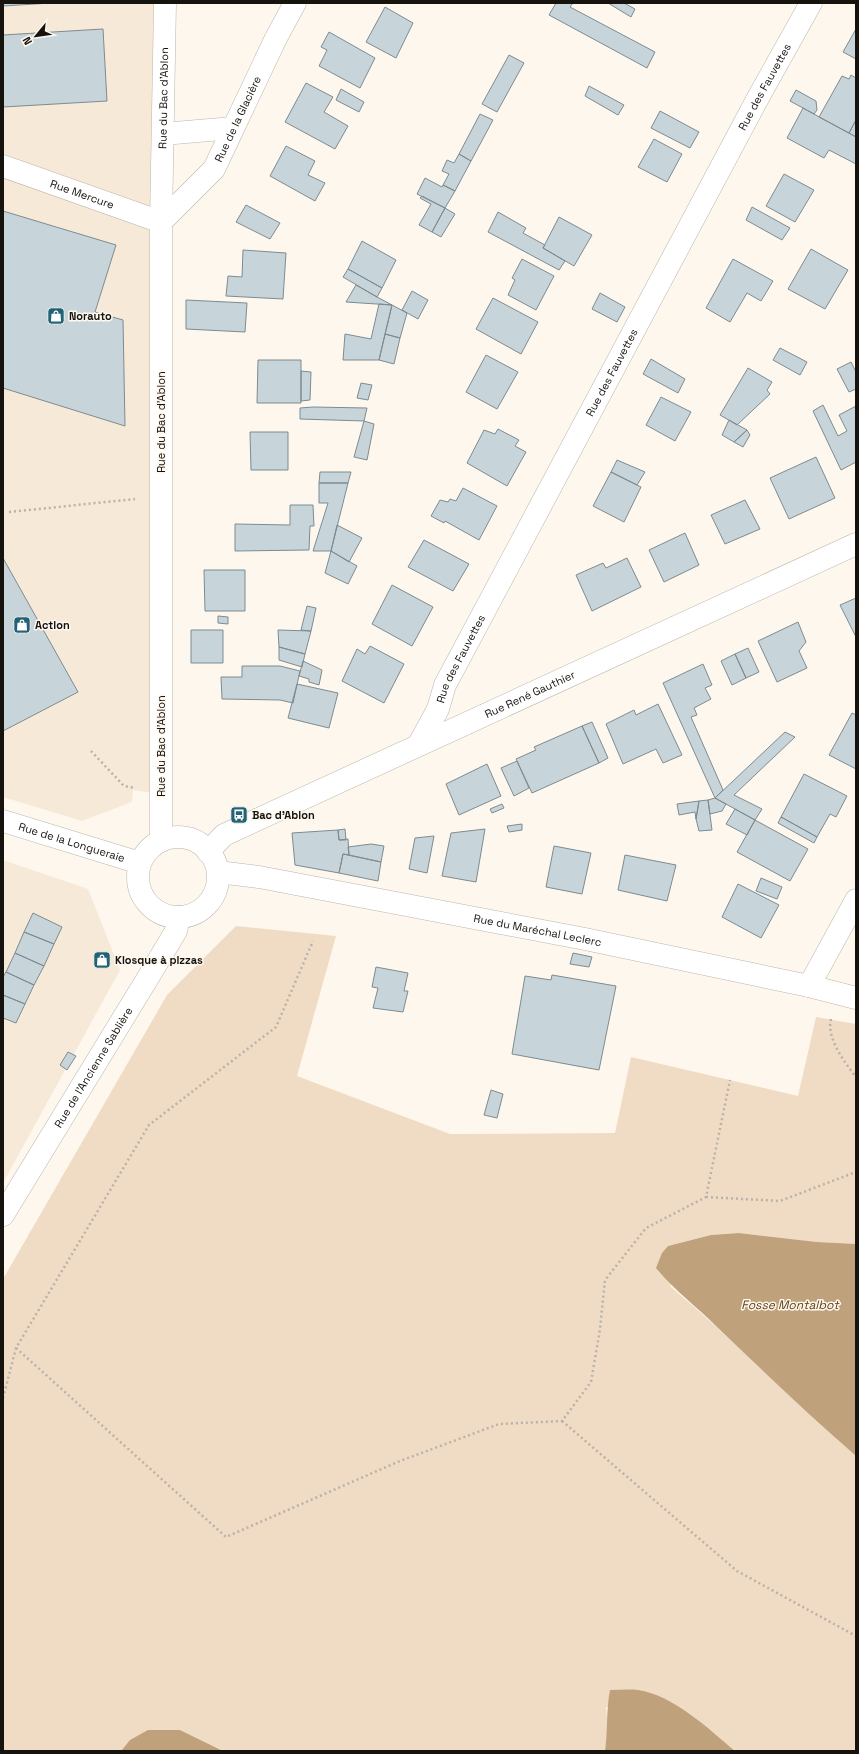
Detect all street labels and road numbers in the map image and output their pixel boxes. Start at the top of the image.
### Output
street label: Rue des Fauvettes [735,41,794,133]
street label: Rue du Bac d'Ablon [155,47,171,149]
street label: Rue de la Glacière [211,74,264,164]
street label: Rue Mercure [48,176,116,212]
street label: Rue des Fauvettes [583,326,641,419]
street label: Rue du Bac d'Ablon [154,371,168,473]
street label: Rue des Fauvettes [433,612,488,705]
street label: Rue René Gauthier [482,667,577,721]
street label: Rue du Bac d'Ablon [154,695,168,797]
street label: Rue de la Longueraie [17,819,127,865]
street label: Rue du Maréchal Leclerc [473,911,603,949]
street label: Rue de l'Ancienne Sablière [51,1004,135,1130]

